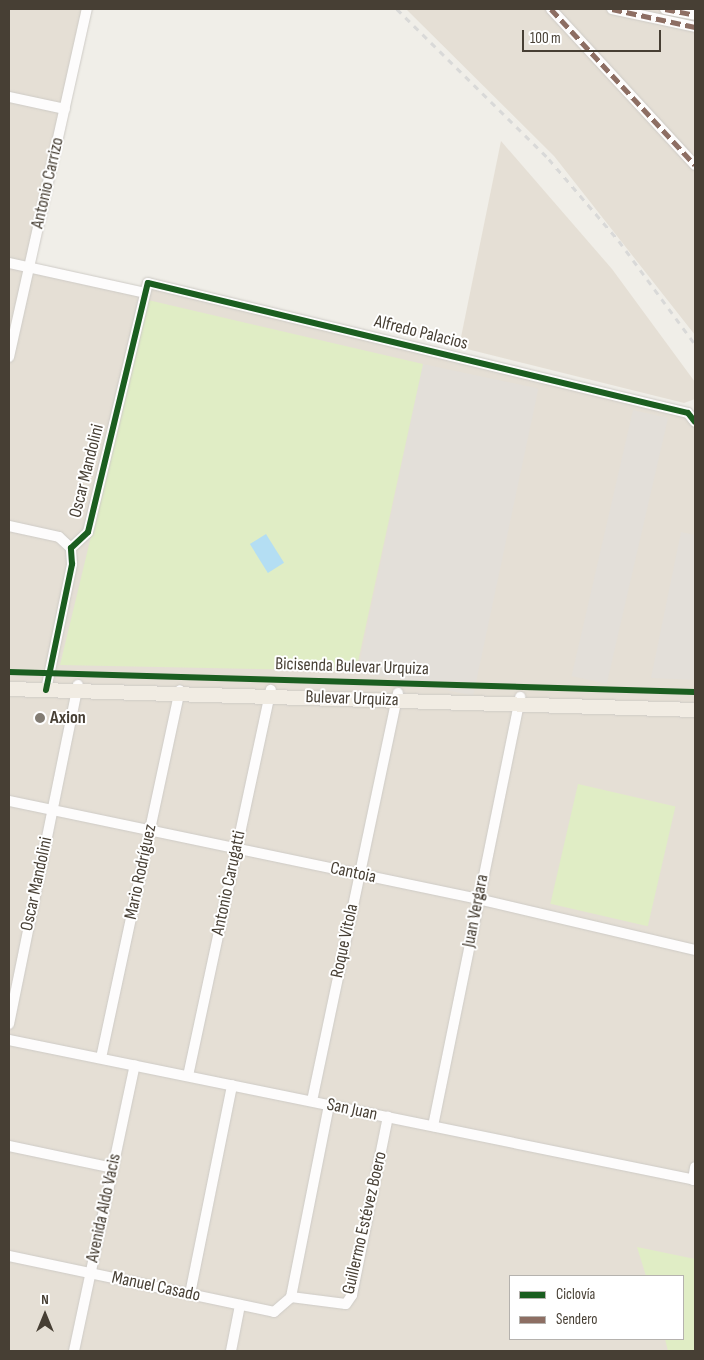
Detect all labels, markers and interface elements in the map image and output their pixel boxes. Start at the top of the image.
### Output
scale bar [524,20,663,52]
text: 100 m [530,29,561,48]
street label: Antonio Carrizo [27,135,69,231]
street label: Alfredo Palacios [372,311,470,355]
street label: Oscar Mandolini [65,422,109,520]
street label: Bicisenda Bulevar Urquiza [275,654,429,680]
street label: Bulevar Urquiza [305,687,399,711]
place label: Axion [50,707,86,729]
marker: Axion [34,712,46,724]
street label: Mario Rodríguez [120,823,162,921]
street label: Antonio Carugatti [207,829,251,937]
street label: Oscar Mandolini [16,835,58,933]
street label: Cantoia [328,858,378,888]
street label: Juan Vergara [458,873,494,949]
street label: Roque Vitola [327,902,363,980]
street label: San Juan [325,1094,379,1126]
street label: Guillermo Estévez Boero [338,1150,392,1296]
street label: Avenida Aldo Vacis [82,1152,126,1264]
street label: Manuel Casado [110,1267,202,1307]
legend [509,1275,684,1340]
text: Ciclovía [556,1285,595,1304]
north arrow [20,1290,70,1340]
text: N [41,1291,49,1308]
text: Sendero [556,1310,597,1329]

